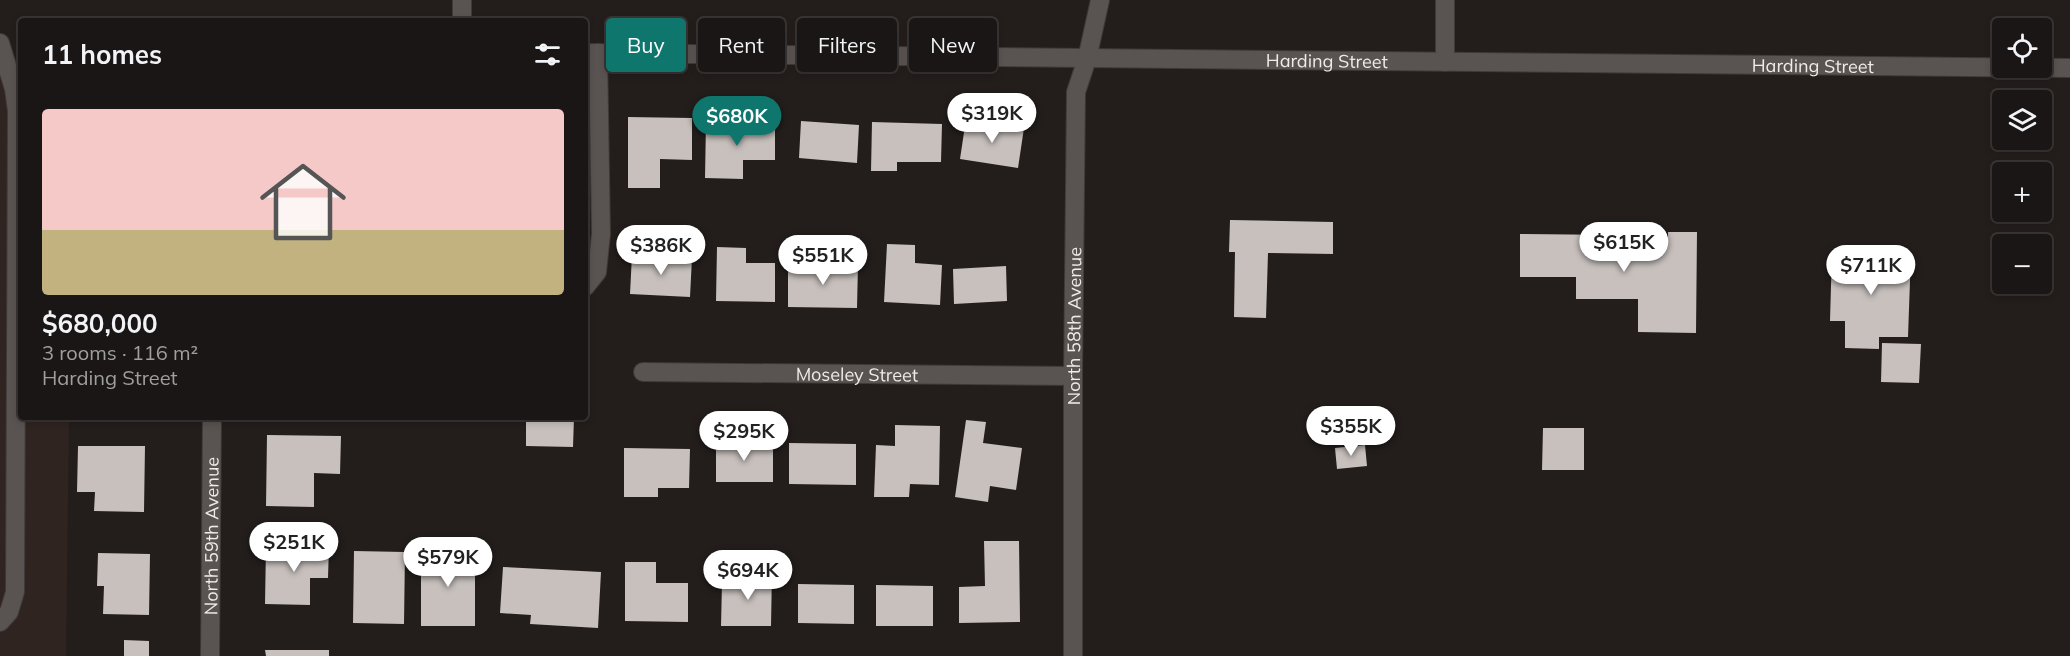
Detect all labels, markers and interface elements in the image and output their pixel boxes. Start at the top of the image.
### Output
chip: Buy [606,18,686,72]
chip: Rent [698,18,785,72]
chip: Filters [797,18,897,72]
chip: New [909,18,997,72]
map controls [1992,18,2052,294]
button: locate [1992,18,2052,78]
text: 11 homes [42,38,162,71]
icon: filters [531,38,564,71]
street label: Harding Street [1266,48,1388,73]
street label: Harding Street [1752,53,1874,78]
button: layers [1992,90,2052,150]
pin: $319K [950,93,1034,144]
pin: $680K [695,96,779,147]
text: $319K [961,100,1023,125]
text: $680K [706,103,768,128]
icon: home [249,148,357,256]
button: + [1992,162,2052,222]
pin: $615K [1582,222,1666,273]
pin: $386K [619,225,703,276]
text: $615K [1593,229,1655,254]
text: $386K [630,232,692,257]
button: − [1992,234,2052,294]
pin: $551K [781,235,865,286]
text: $551K [792,242,854,267]
pin: $711K [1829,245,1913,296]
street label: North 58th Avenue [1062,247,1086,405]
text: $711K [1840,252,1902,277]
text: $680,000 [42,307,158,340]
text: 3 rooms · 116 m² [42,340,198,365]
street label: Moseley Street [796,362,918,386]
text: Harding Street [42,365,178,390]
pin: $355K [1309,406,1393,457]
pin: $295K [702,411,786,462]
text: $355K [1320,413,1382,438]
text: $295K [713,418,775,443]
street label: North 59th Avenue [199,457,223,615]
pin: $251K [252,522,336,573]
text: $251K [263,529,325,554]
pin: $579K [406,537,490,588]
text: $579K [417,544,479,569]
pin: $694K [706,550,790,601]
text: $694K [717,557,779,582]

